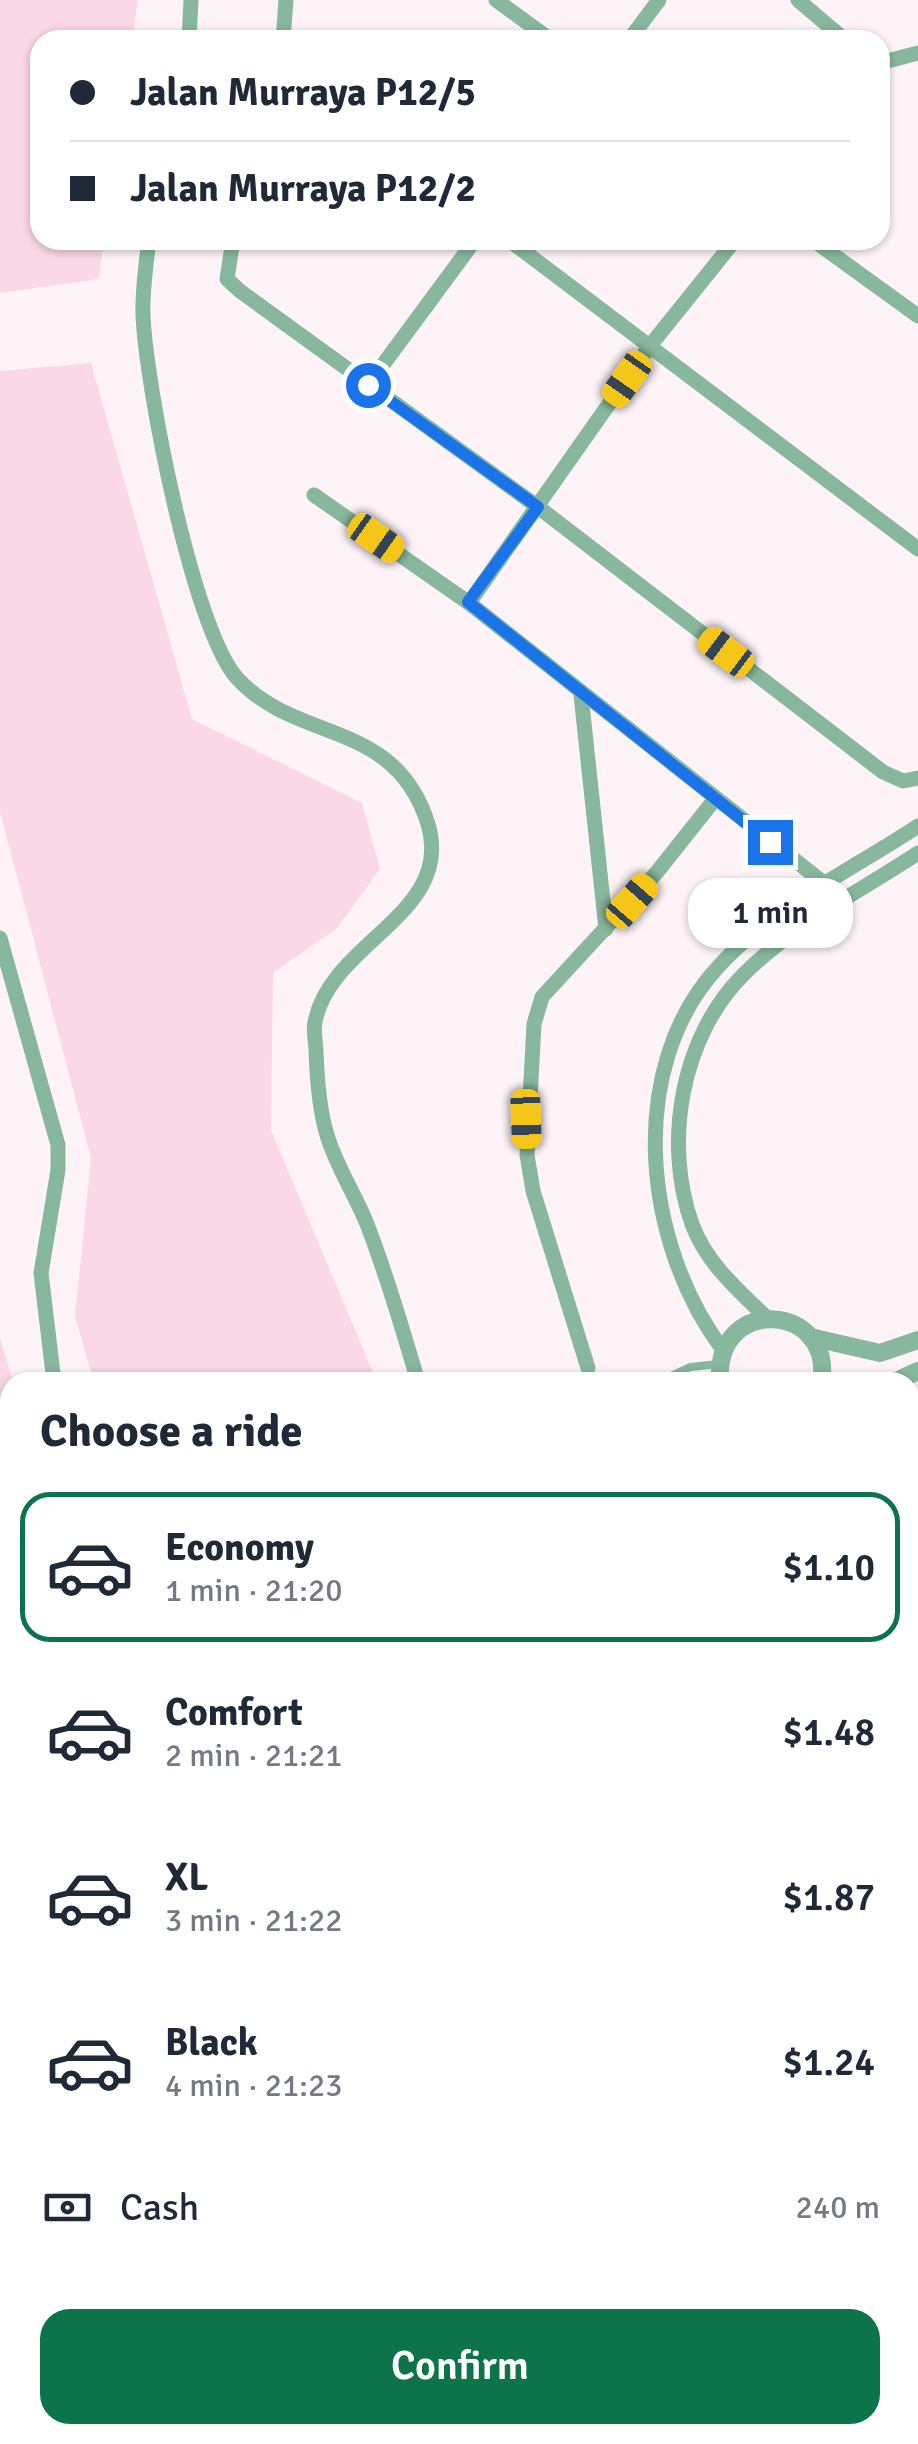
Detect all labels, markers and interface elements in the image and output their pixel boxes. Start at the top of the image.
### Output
text: Jalan Murraya P12/5 [130,69,476,116]
text: Jalan Murraya P12/2 [130,165,476,212]
car [598,346,656,412]
route start [346,363,391,408]
car [343,509,409,567]
car [693,622,759,682]
route end [748,820,793,865]
car [601,869,663,933]
callout: 1 min [688,877,852,947]
text: 1 min [732,893,809,932]
car [510,1088,542,1150]
text: Choose a ride [40,1404,303,1459]
icon: car [45,1522,135,1612]
text: Economy [165,1524,314,1571]
text: $1.10 [782,1544,875,1591]
text: 1 min · 21:20 [165,1571,343,1610]
icon: car [45,1687,135,1777]
text: Comfort [165,1689,303,1736]
text: $1.48 [782,1709,875,1756]
text: 2 min · 21:21 [165,1736,343,1775]
icon: car [45,1852,135,1942]
text: XL [165,1854,208,1901]
text: $1.87 [782,1874,875,1921]
text: 3 min · 21:22 [165,1901,343,1940]
icon: car [45,2017,135,2107]
text: Black [165,2019,258,2066]
text: $1.24 [782,2039,875,2086]
text: 4 min · 21:23 [165,2066,343,2105]
icon: cash [40,2180,95,2235]
text: Cash [120,2184,199,2231]
text: 240 m [796,2188,880,2227]
button: Confirm [40,2309,880,2424]

